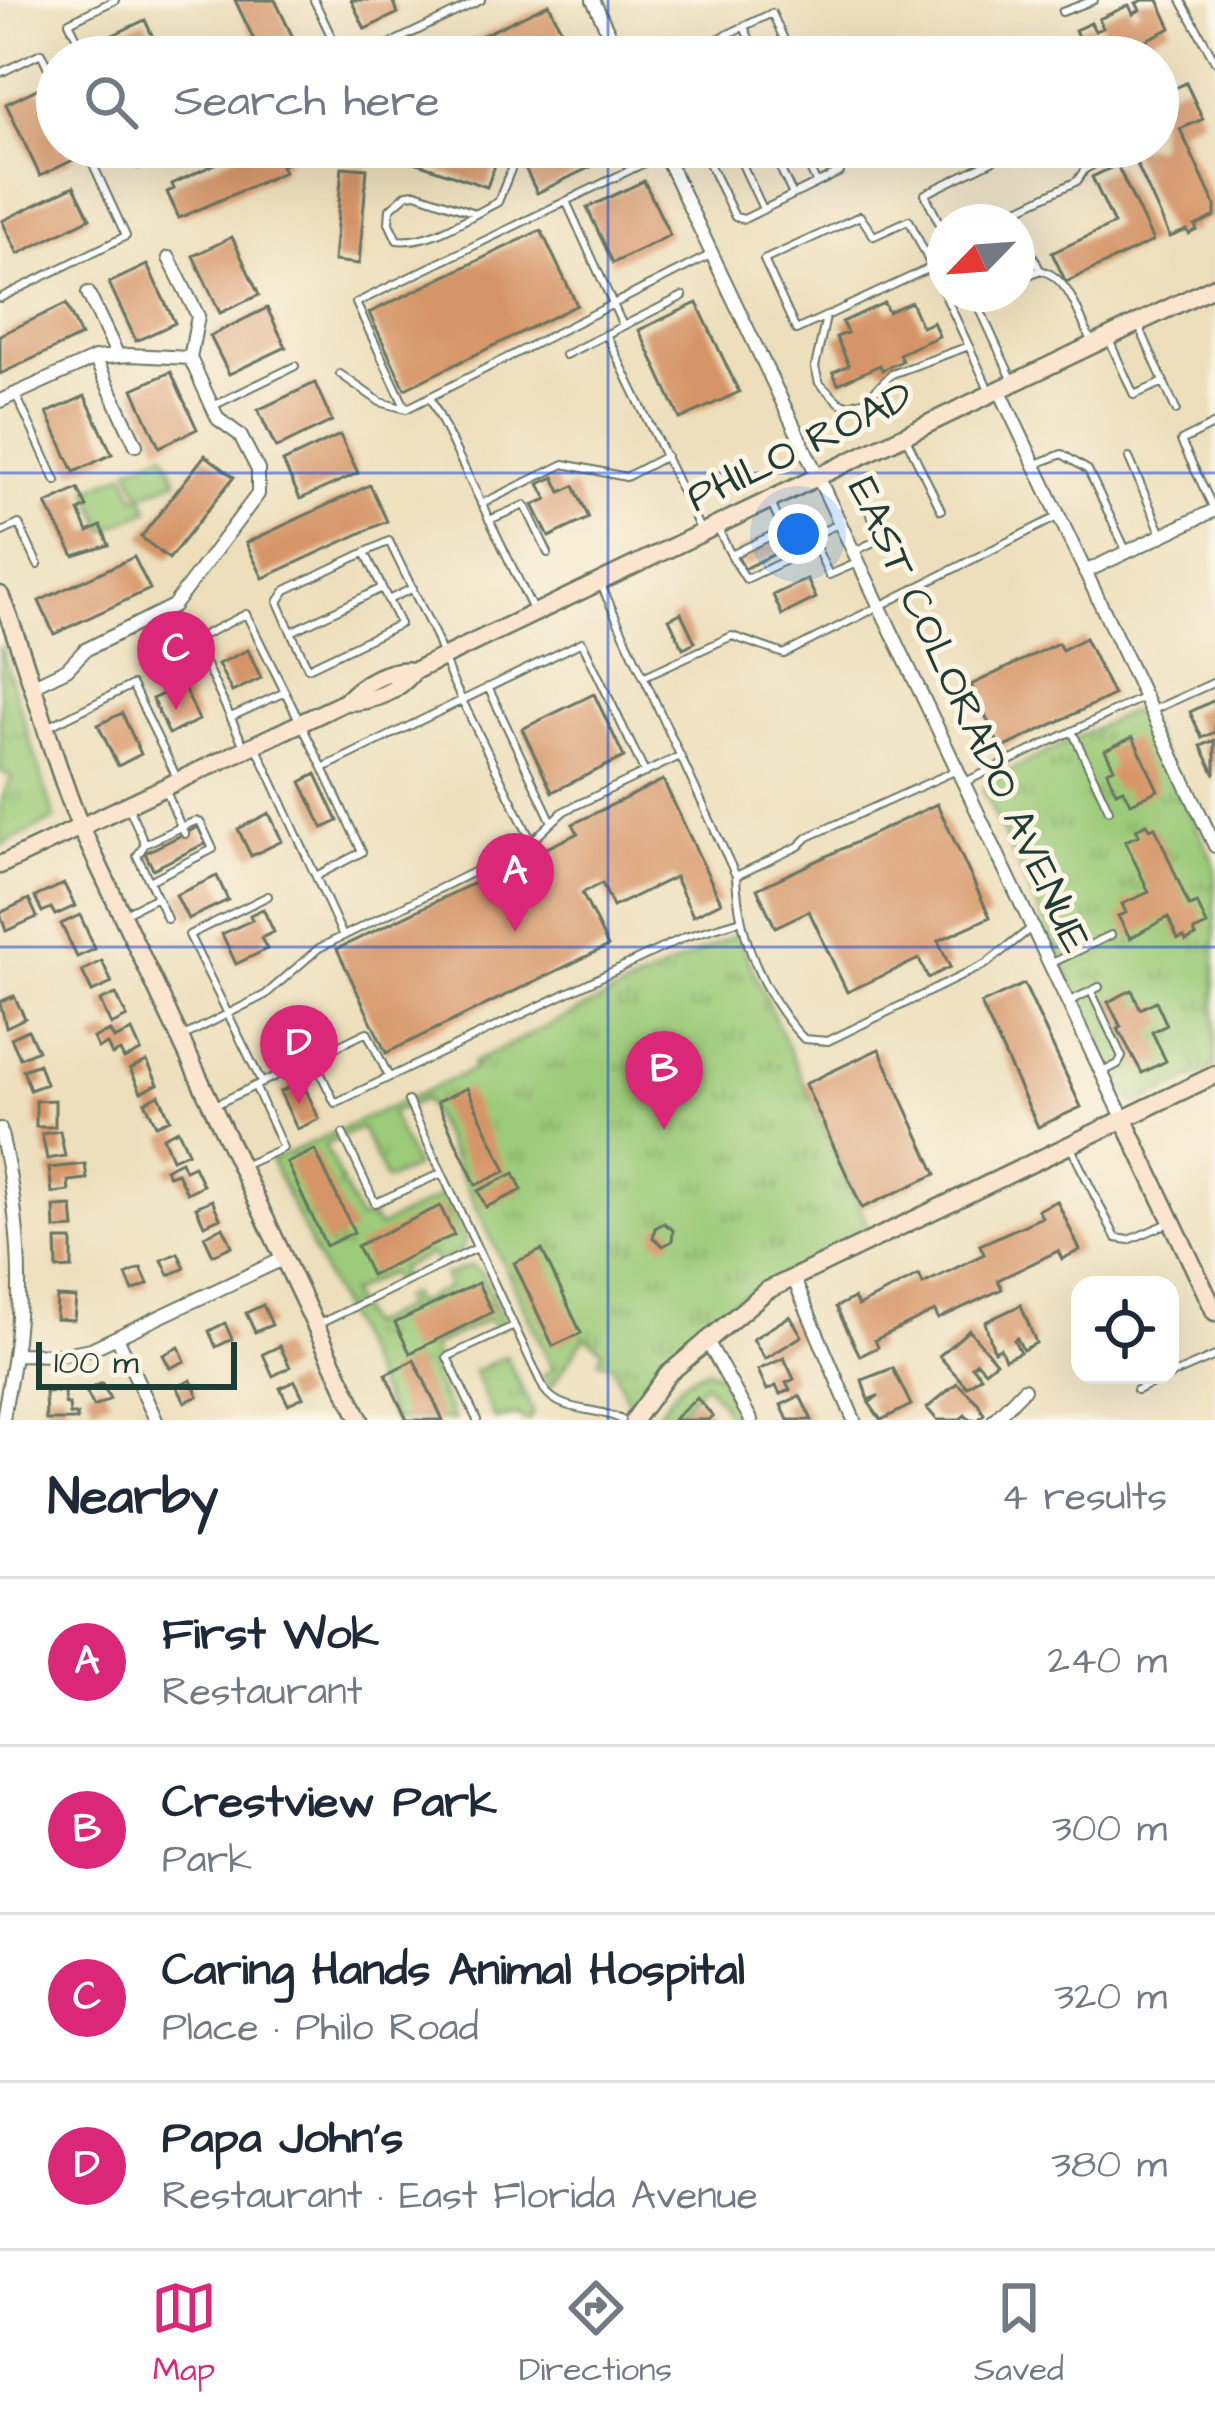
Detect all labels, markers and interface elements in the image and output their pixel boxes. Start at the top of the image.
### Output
search box [36,36,1179,168]
icon: search [78,69,144,135]
text: Search here [174,71,440,133]
north arrow [927,204,1035,312]
street label: PHILO ROAD [678,368,923,527]
street label: EAST COLORADO AVENUE [832,468,1104,963]
your location [768,504,828,564]
pin: C [137,611,215,710]
pin: A [476,833,554,932]
pin: D [260,1005,338,1104]
pin: B [625,1031,703,1130]
map controls [1071,1276,1179,1384]
button: locate [1071,1276,1179,1384]
scale bar [36,1336,237,1389]
text: 100 m [54,1340,139,1386]
text: Nearby [48,1463,218,1534]
text: 4 results [1001,1471,1167,1525]
text: First Wok [162,1604,379,1666]
text: A [75,1635,99,1689]
text: 240 m [1048,1635,1167,1689]
text: Restaurant [162,1666,363,1720]
text: Crestview Park [162,1772,497,1834]
text: B [73,1803,101,1857]
text: 300 m [1052,1803,1167,1857]
text: Park [162,1834,252,1888]
text: Caring Hands Animal Hospital [162,1940,745,2002]
text: C [73,1971,101,2025]
text: 320 m [1054,1971,1167,2025]
text: Place · Philo Road [162,2002,479,2056]
text: Papa John's [162,2108,403,2170]
text: D [74,2139,100,2193]
text: 380 m [1051,2139,1167,2193]
text: Restaurant · East Florida Avenue [162,2170,758,2224]
tab: Map [151,2275,217,2393]
tab: Directions [519,2275,672,2393]
tab: Saved [974,2275,1064,2393]

